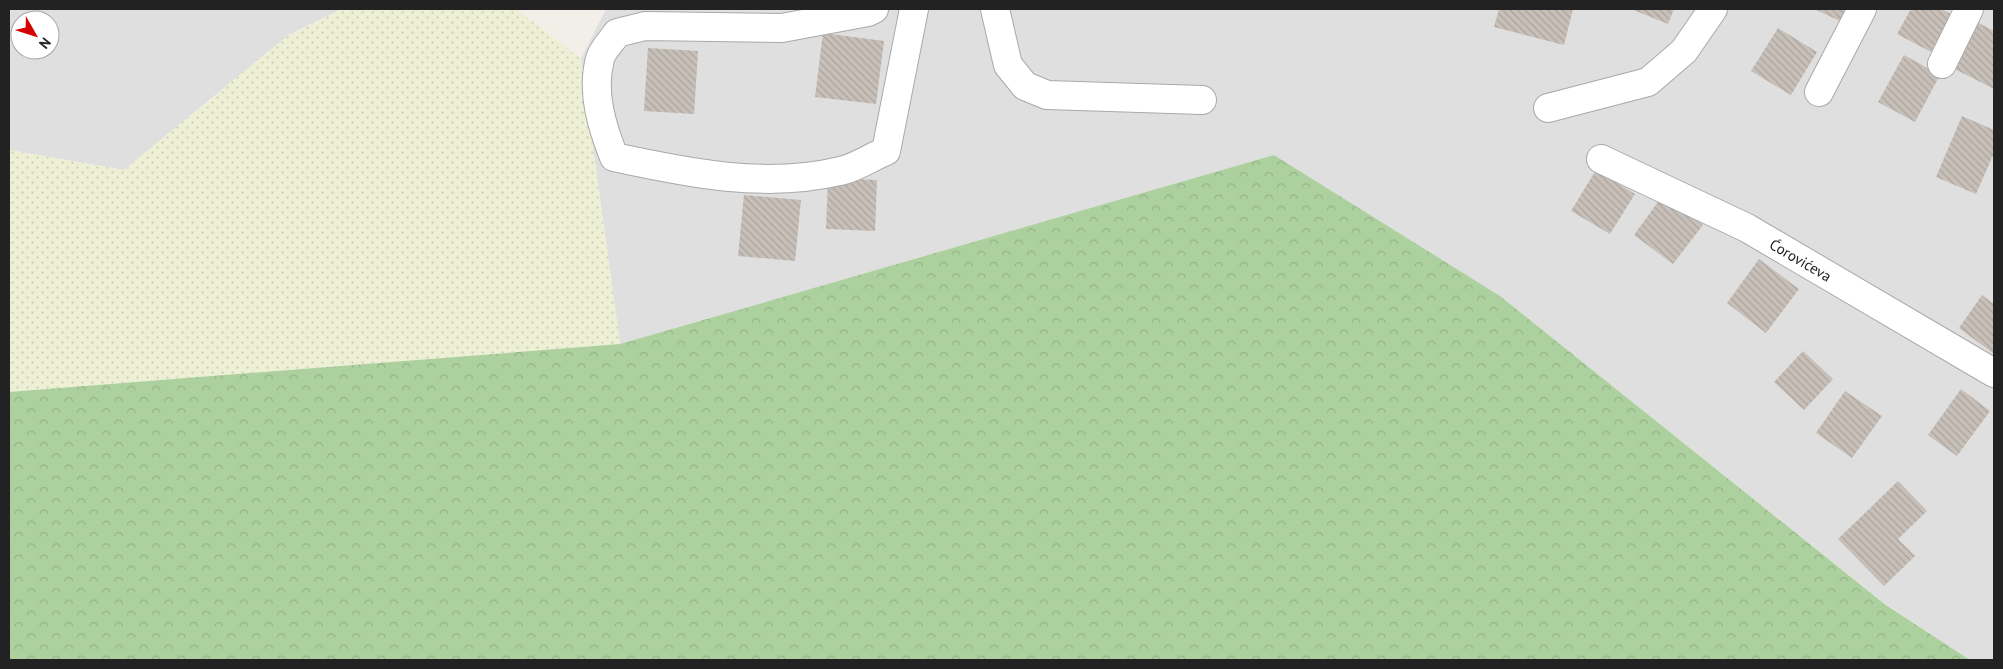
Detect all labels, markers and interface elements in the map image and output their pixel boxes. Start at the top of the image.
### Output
north arrow [10,10,60,60]
text: N [35,34,55,52]
street label: Ćorovićeva [1766,234,1835,285]

